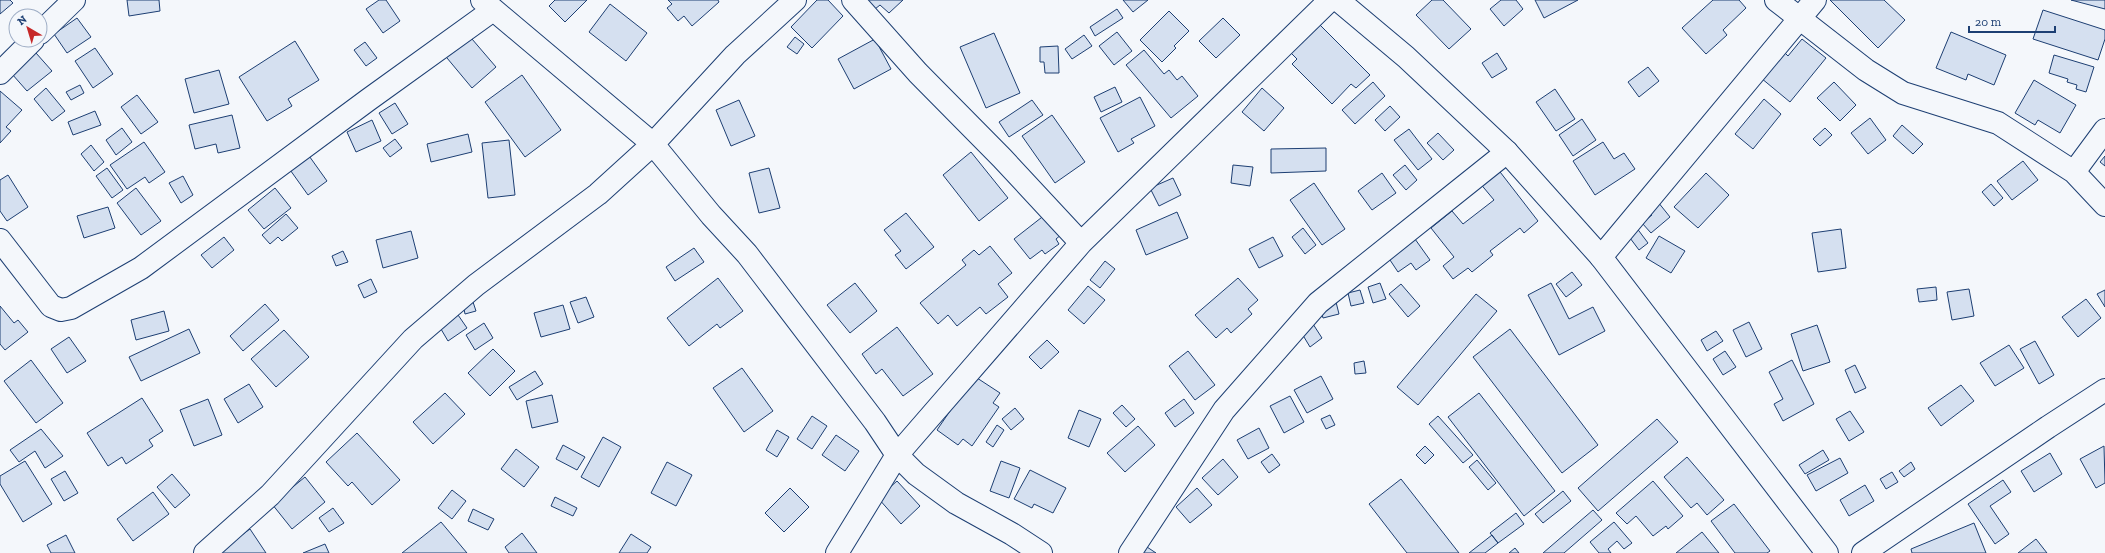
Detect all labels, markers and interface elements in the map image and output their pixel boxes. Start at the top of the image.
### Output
north arrow [8,8,48,48]
scale bar [1969,8,2055,34]
text: N [15,12,30,28]
text: 20 m [1975,15,2002,29]

